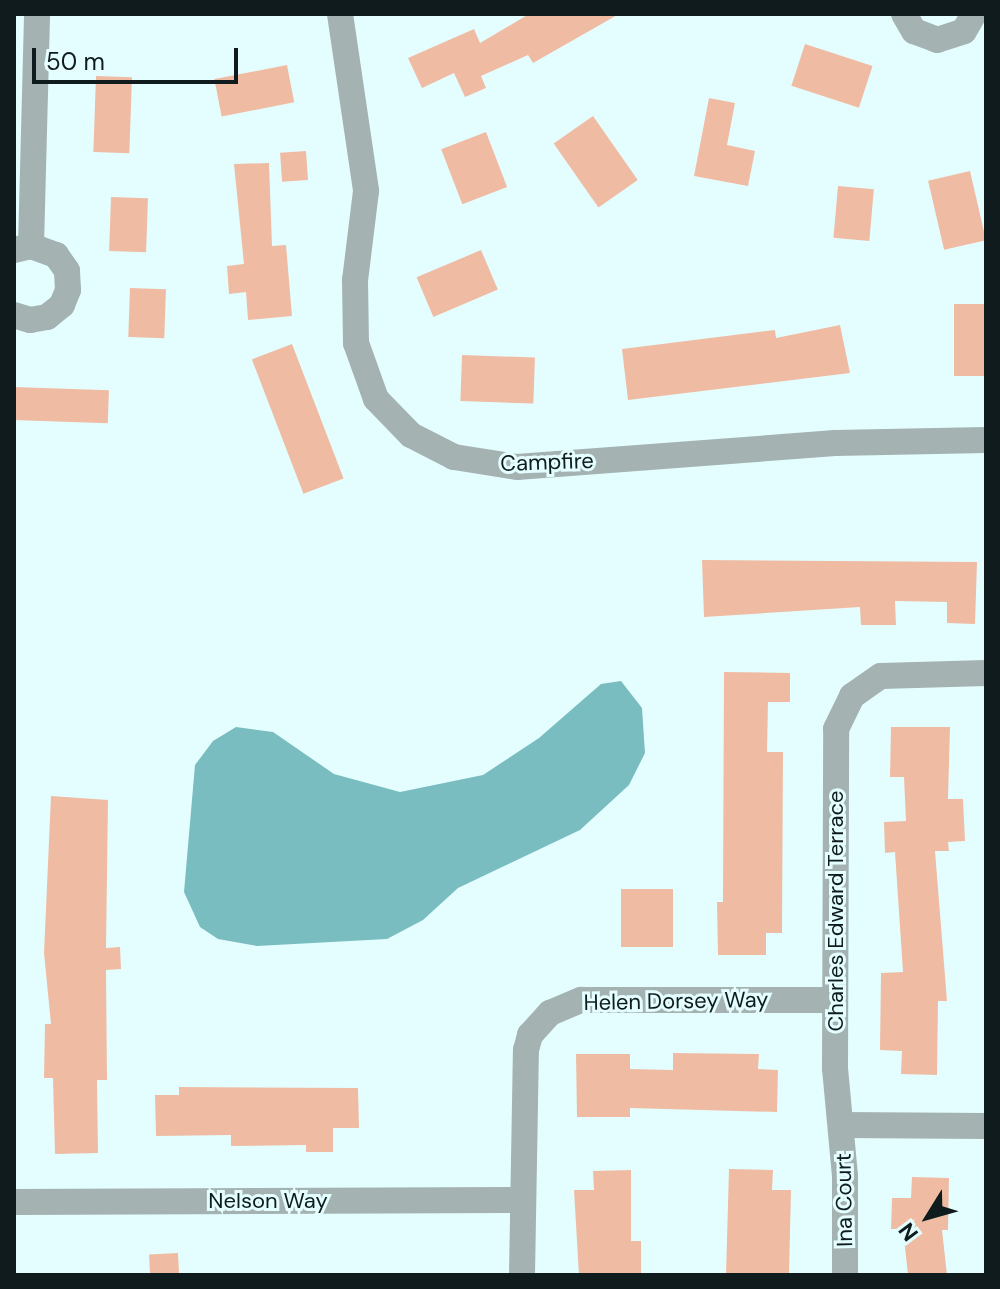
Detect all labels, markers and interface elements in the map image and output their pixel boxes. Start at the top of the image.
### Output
scale bar [36,32,242,82]
text: 50 m [46,46,105,77]
street label: Campfire [500,447,594,477]
street label: Charles Edward Terrace [823,791,849,1031]
street label: Helen Dorsey Way [583,986,769,1016]
street label: Ina Court [830,1153,858,1247]
north arrow [888,1177,968,1257]
street label: Nelson Way [208,1188,328,1214]
text: N [892,1217,925,1247]

